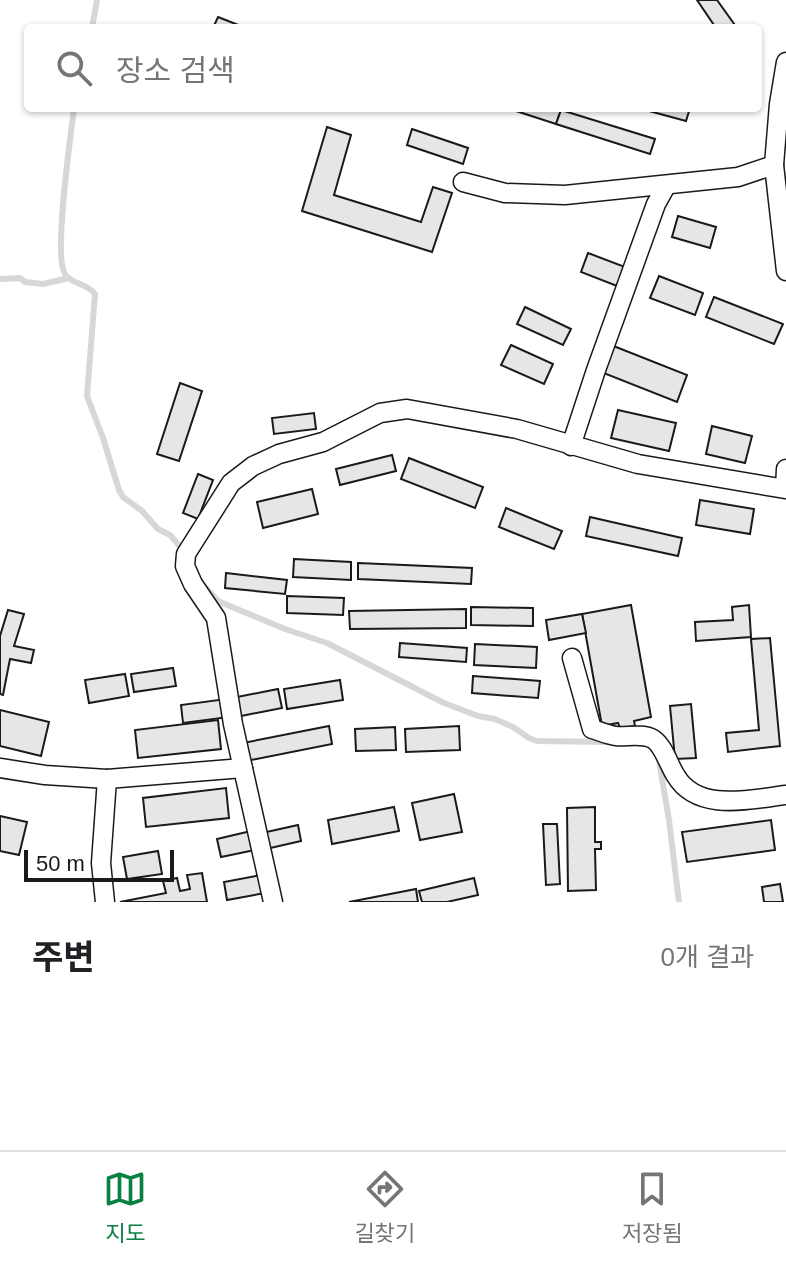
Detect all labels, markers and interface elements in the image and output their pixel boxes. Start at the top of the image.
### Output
search box [24,24,762,112]
icon: search [52,46,96,90]
text: 장소 검색 [116,54,235,87]
scale bar [24,846,174,882]
text: 50 m [36,851,85,876]
text: 주변 [32,938,95,976]
text: 0개 결과 [661,942,754,972]
tab: 지도 [103,1167,147,1247]
tab: 길찾기 [354,1167,415,1247]
tab: 저장됨 [622,1167,683,1247]

